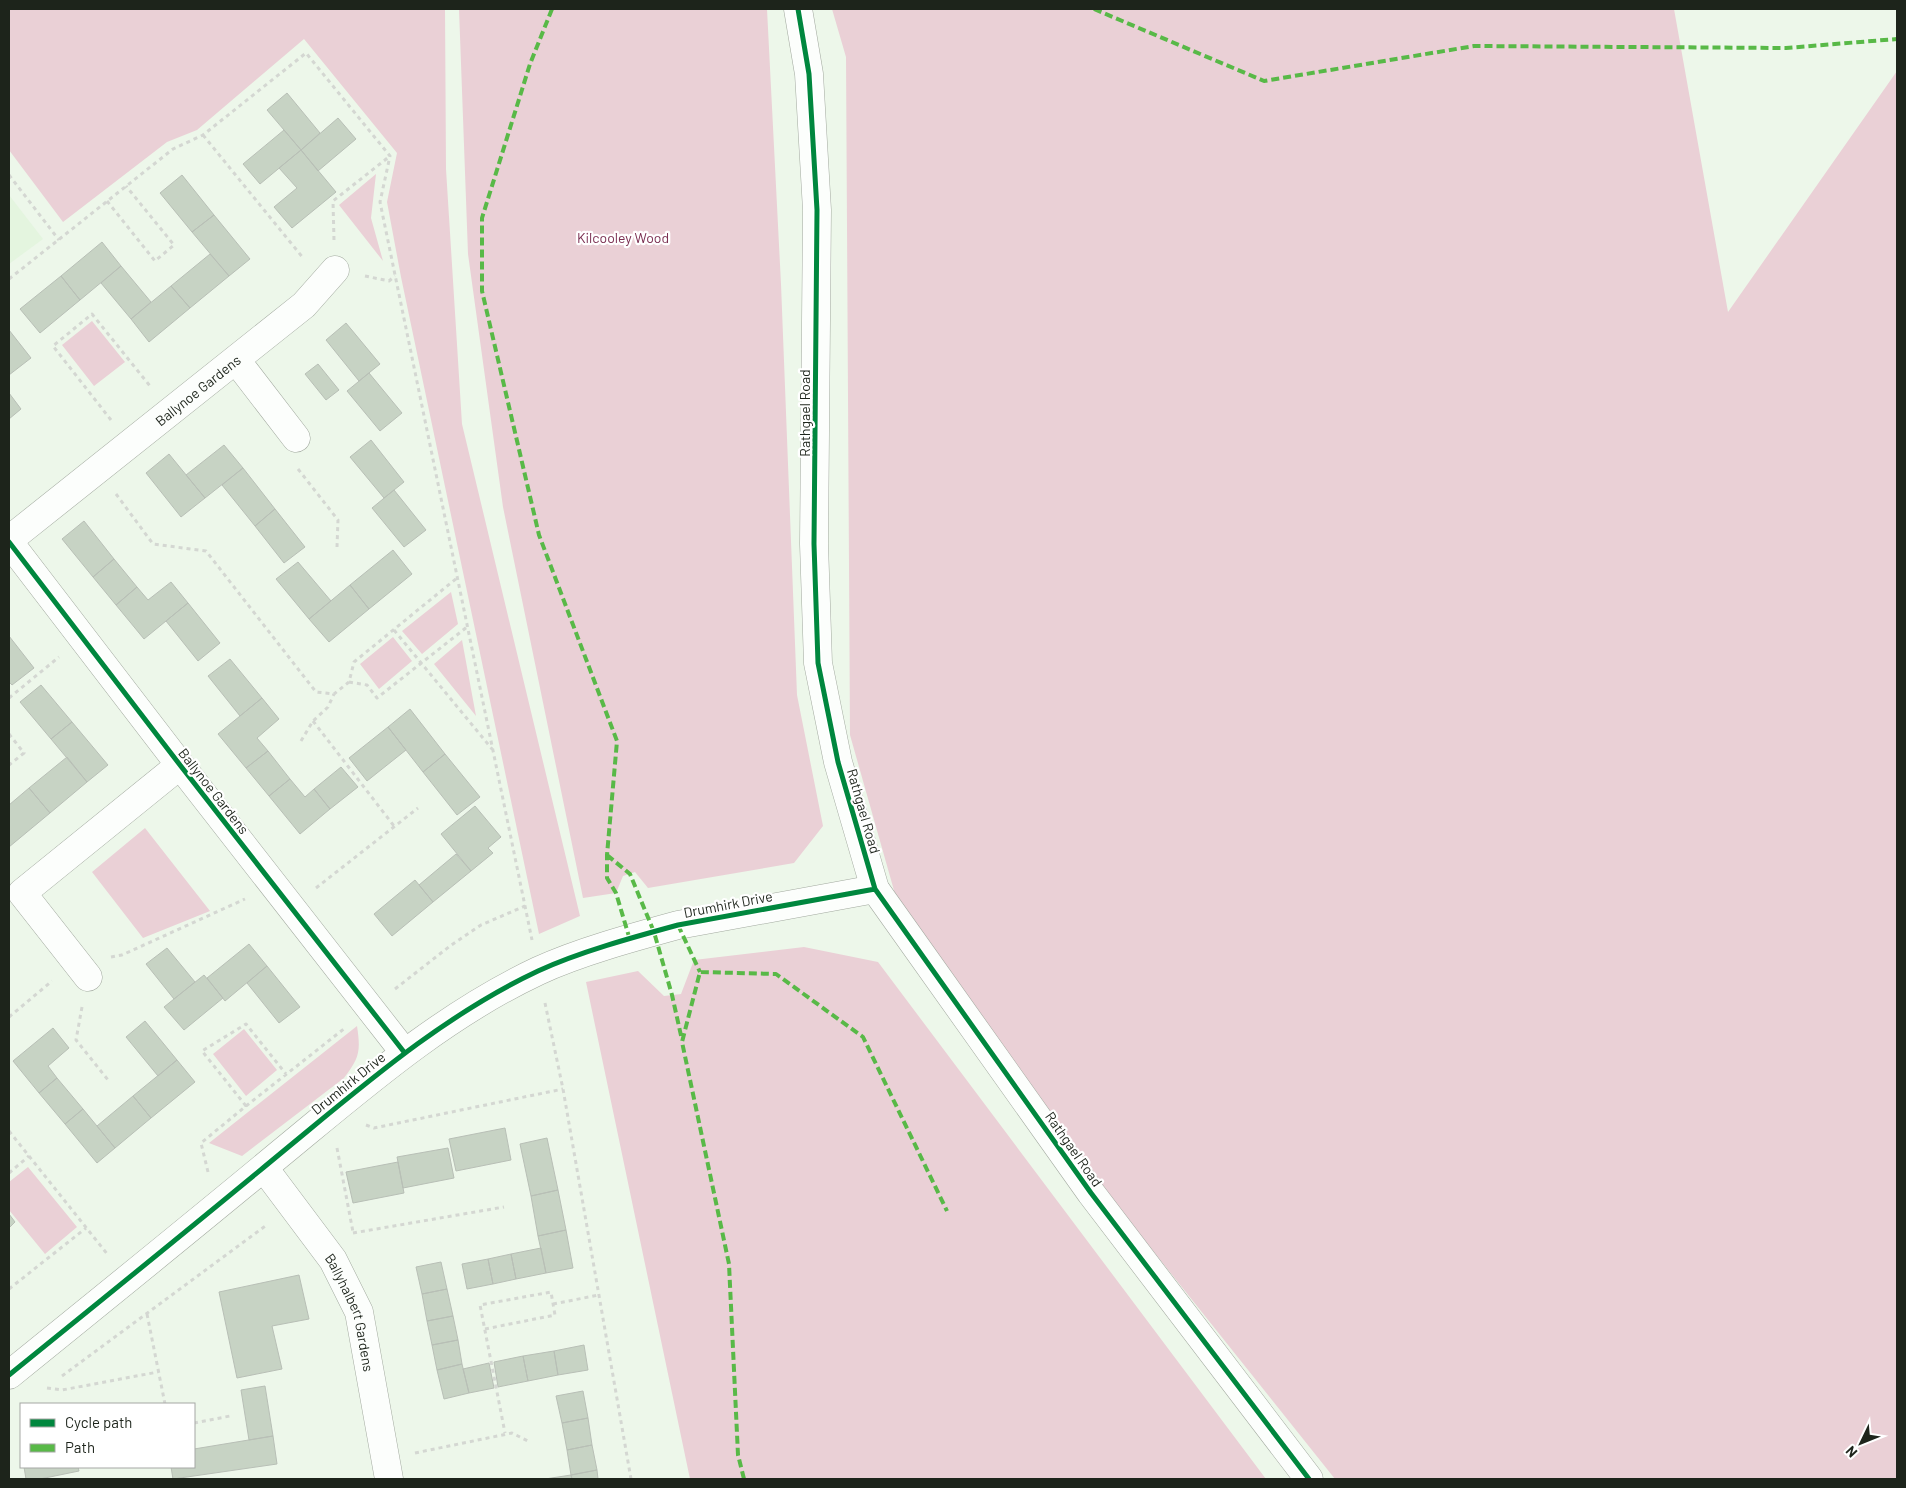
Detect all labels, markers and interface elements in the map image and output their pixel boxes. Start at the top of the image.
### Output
park label: Kilcooley Wood [577,229,669,246]
street label: Ballynoe Gardens [151,351,244,429]
street label: Rathgael Road [796,369,813,457]
street label: Ballynoe Gardens [175,745,253,837]
street label: Rathgael Road [844,767,884,855]
street label: Drumhirk Drive [682,887,774,921]
street label: Drumhirk Drive [308,1048,388,1118]
street label: Rathgael Road [1042,1108,1106,1190]
street label: Ballyhalbert Gardens [322,1250,378,1373]
legend [20,1403,195,1468]
text: Cycle path [65,1413,132,1431]
north arrow [1836,1418,1886,1468]
text: Path [65,1438,95,1456]
text: N [1842,1443,1861,1461]

